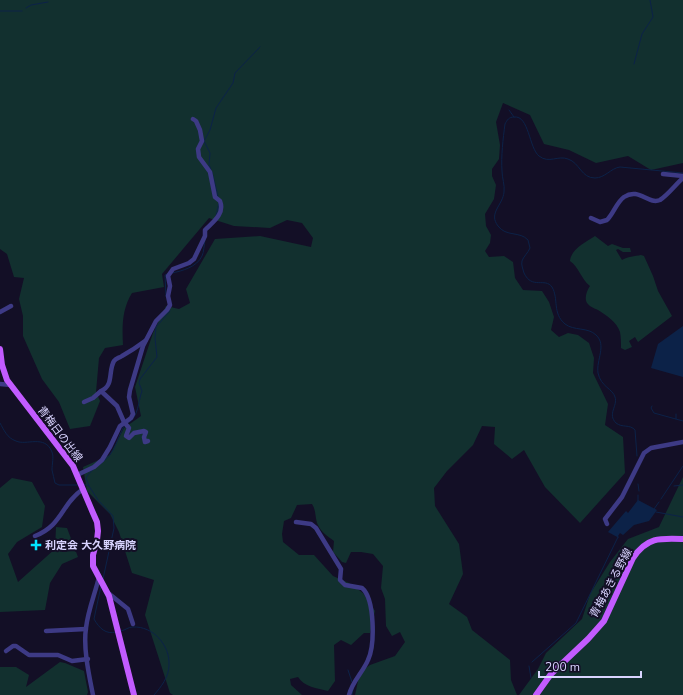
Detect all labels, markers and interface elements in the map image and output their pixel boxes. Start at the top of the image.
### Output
street label: 青梅日の出線 [34,403,86,465]
place label: 利定会 大久野病院 [45,538,136,553]
marker: 利定会 大久野病院 [30,539,42,551]
street label: 青梅あきる野線 [586,546,636,620]
scale bar [539,653,641,679]
text: 200 m [545,659,580,675]

